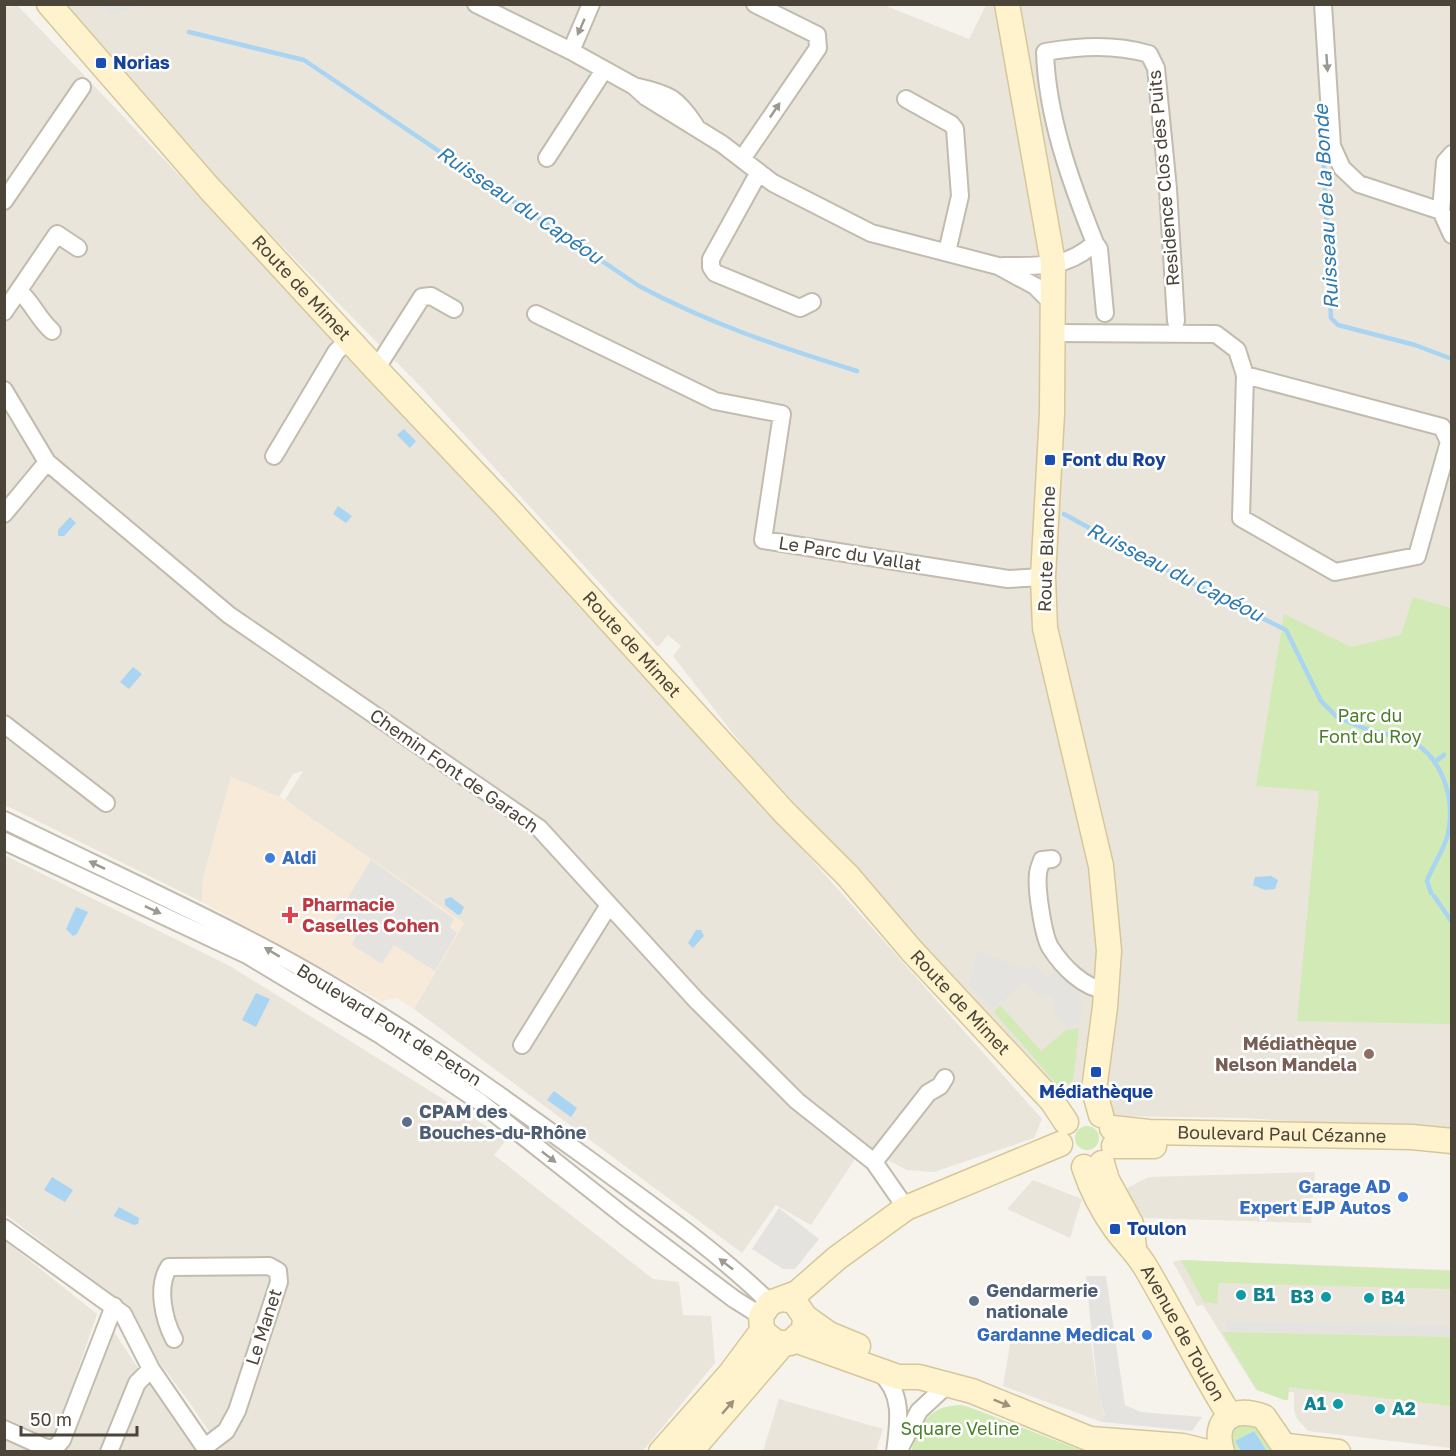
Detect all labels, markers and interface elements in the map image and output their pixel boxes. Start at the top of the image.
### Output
one-way arrow [576,19,585,36]
place label: Norias [113,51,170,73]
one-way arrow [1322,53,1331,72]
marker: Norias [94,56,108,70]
street label: Residence Clos des Puits [1143,69,1183,287]
one-way arrow [769,103,781,119]
water label: Ruisseau de la Bonde [1308,103,1342,310]
water label: Ruisseau du Capéou [433,140,609,269]
street label: Route de Mimet [248,230,356,345]
place label: Font du Roy [1062,448,1166,470]
marker: Font du Roy [1043,453,1057,467]
street label: Route Blanche [1033,485,1059,612]
water label: Ruisseau du Capéou [1084,516,1269,627]
street label: Le Parc du Vallat [777,531,923,575]
street label: Route de Mimet [579,586,686,701]
street label: Chemin Font de Garach [366,704,543,837]
park label: Parc du Font du Roy [1319,704,1421,747]
place label: Aldi [282,846,317,868]
marker: Aldi [263,851,277,865]
one-way arrow [88,861,105,870]
place label: Pharmacie Caselles Cohen [302,893,439,936]
one-way arrow [144,906,161,915]
marker: Pharmacie Caselles Cohen [283,908,297,922]
street label: Route de Mimet [906,945,1015,1059]
one-way arrow [263,947,280,957]
street label: Boulevard Pont de Peton [293,958,486,1090]
place label: Médiathèque Nelson Mandela [1215,1032,1357,1075]
marker: Médiathèque Nelson Mandela [1362,1047,1376,1061]
marker: Médiathèque [1089,1065,1103,1079]
place label: Médiathèque [1039,1080,1153,1102]
place label: CPAM des Bouches-du-Rhône [419,1100,587,1143]
marker: CPAM des Bouches-du-Rhône [400,1115,414,1129]
street label: Boulevard Paul Cézanne [1177,1121,1387,1147]
one-way arrow [541,1150,557,1163]
place label: Garage AD Expert EJP Autos [1239,1175,1391,1218]
marker: Garage AD Expert EJP Autos [1396,1190,1410,1204]
place label: Toulon [1127,1217,1187,1239]
marker: Toulon [1108,1222,1122,1236]
one-way arrow [718,1258,734,1271]
street label: Avenue de Toulon [1136,1260,1230,1405]
place label: Gendarmerie nationale [986,1279,1099,1322]
place label: B1 [1253,1283,1275,1305]
place label: B3 [1290,1285,1314,1307]
street label: Le Manet [240,1286,286,1368]
place label: B4 [1381,1286,1405,1308]
marker: B1 [1234,1288,1248,1302]
marker: B3 [1319,1290,1333,1304]
marker: B4 [1362,1291,1376,1305]
marker: Gendarmerie nationale [967,1294,981,1308]
place label: Gardanne Medical [977,1323,1135,1345]
marker: Gardanne Medical [1140,1328,1154,1342]
place label: A1 [1304,1392,1326,1414]
marker: A1 [1331,1397,1345,1411]
place label: A2 [1392,1397,1416,1419]
one-way arrow [994,1398,1012,1408]
scale bar [21,1399,136,1437]
one-way arrow [721,1400,734,1415]
marker: A2 [1373,1402,1387,1416]
text: 50 m [30,1408,72,1430]
park label: Square Veline [901,1417,1019,1439]

